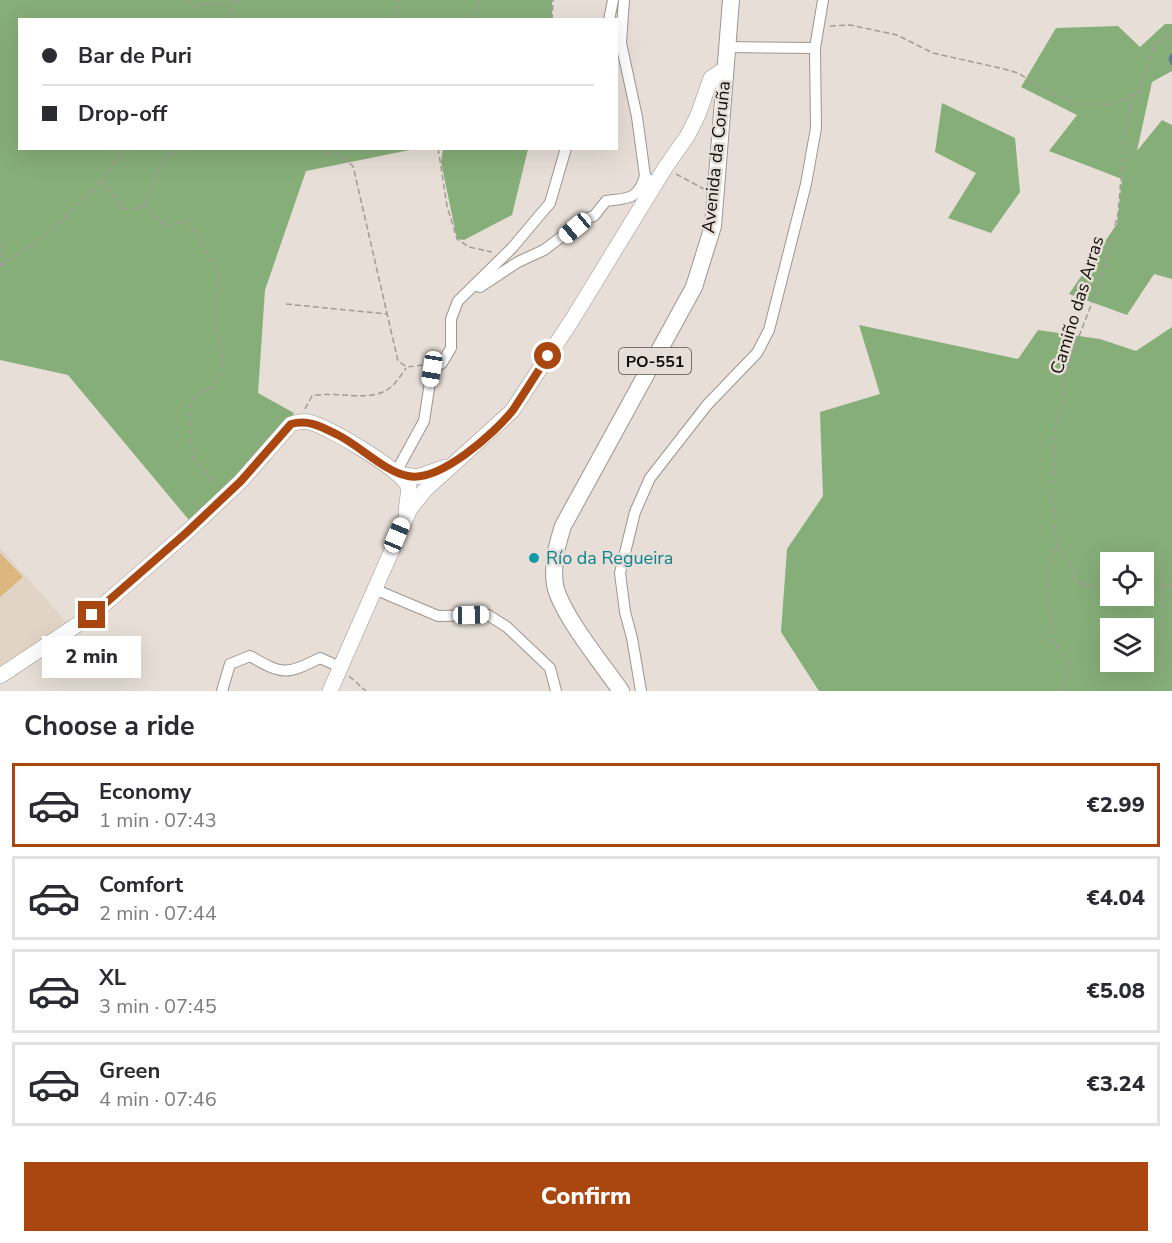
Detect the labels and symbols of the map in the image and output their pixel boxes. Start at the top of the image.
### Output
street label: Avenida da Coruña [696,80,736,234]
car [555,210,595,246]
street label: Camiño das Arras [1045,233,1109,377]
route start [534,342,561,369]
road number: PO-551 [619,348,691,374]
car [420,350,444,388]
car [382,515,412,555]
place label: Río da Regueira [546,546,673,570]
marker: Río da Regueira [527,551,541,565]
route end [78,601,105,628]
car [453,606,489,624]
callout: 2 min [42,636,142,678]

